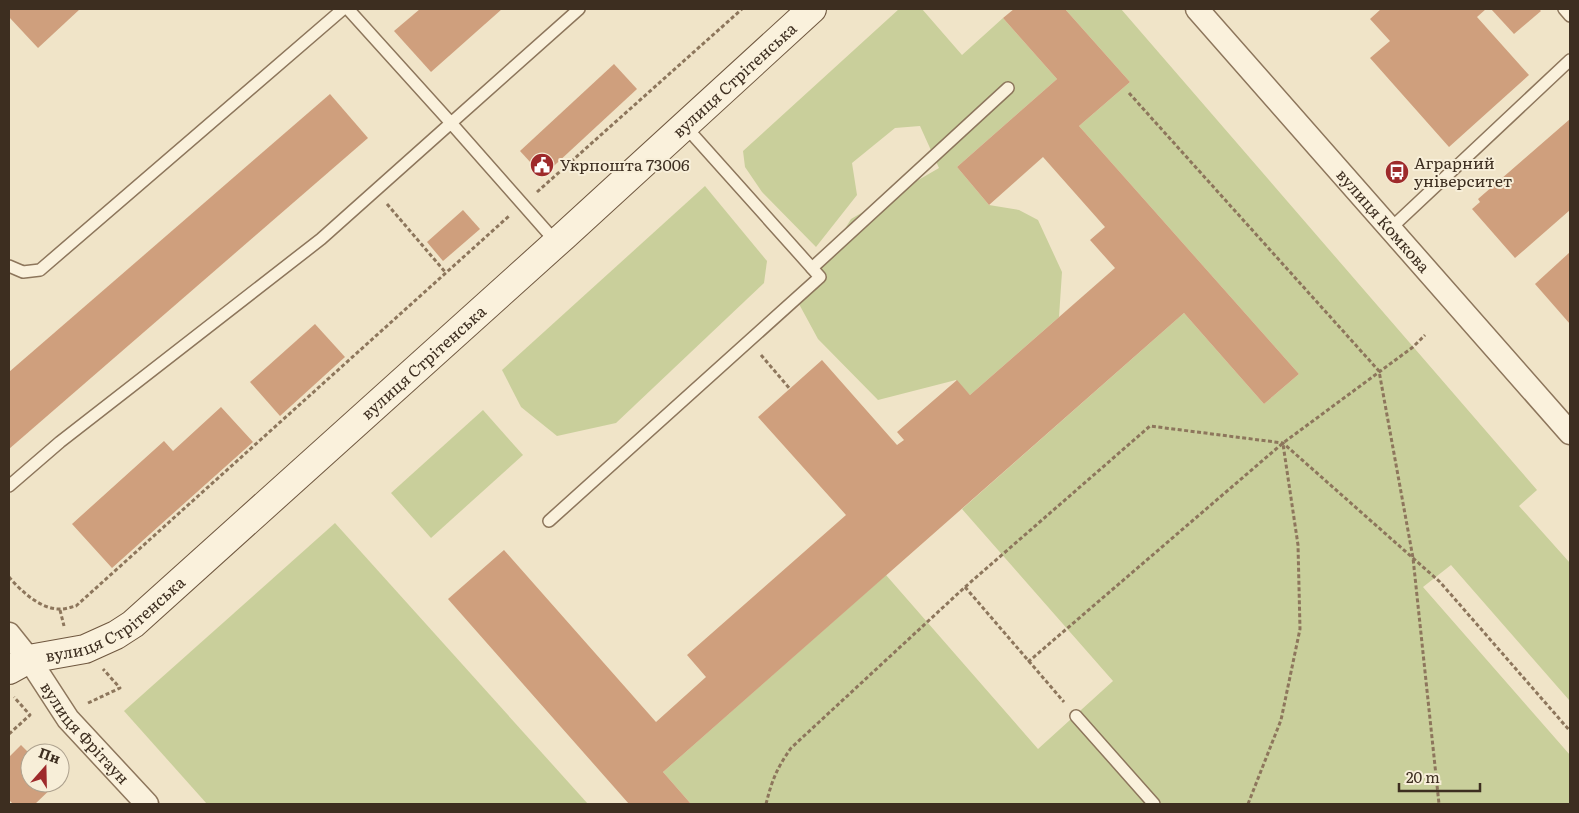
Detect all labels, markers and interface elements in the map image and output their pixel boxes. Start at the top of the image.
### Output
street label: вулиця Стрітенська [666,16,802,142]
place label: Аграрний університет [1414,150,1512,192]
public building icon: Укрпошта 73006 [529,152,555,178]
place label: Укрпошта 73006 [560,152,690,176]
bus stop icon: Аграрний університет [1384,159,1410,185]
street label: вулиця Комкова [1332,163,1437,278]
street label: вулиця Стрітенська [355,299,491,424]
street label: вулиця Стрітенська [43,570,190,667]
street label: вулиця Фрітаун [36,676,136,789]
text: Пн [36,742,64,768]
north arrow [20,743,70,793]
scale bar [1399,760,1480,792]
text: 20 m [1406,765,1440,788]

